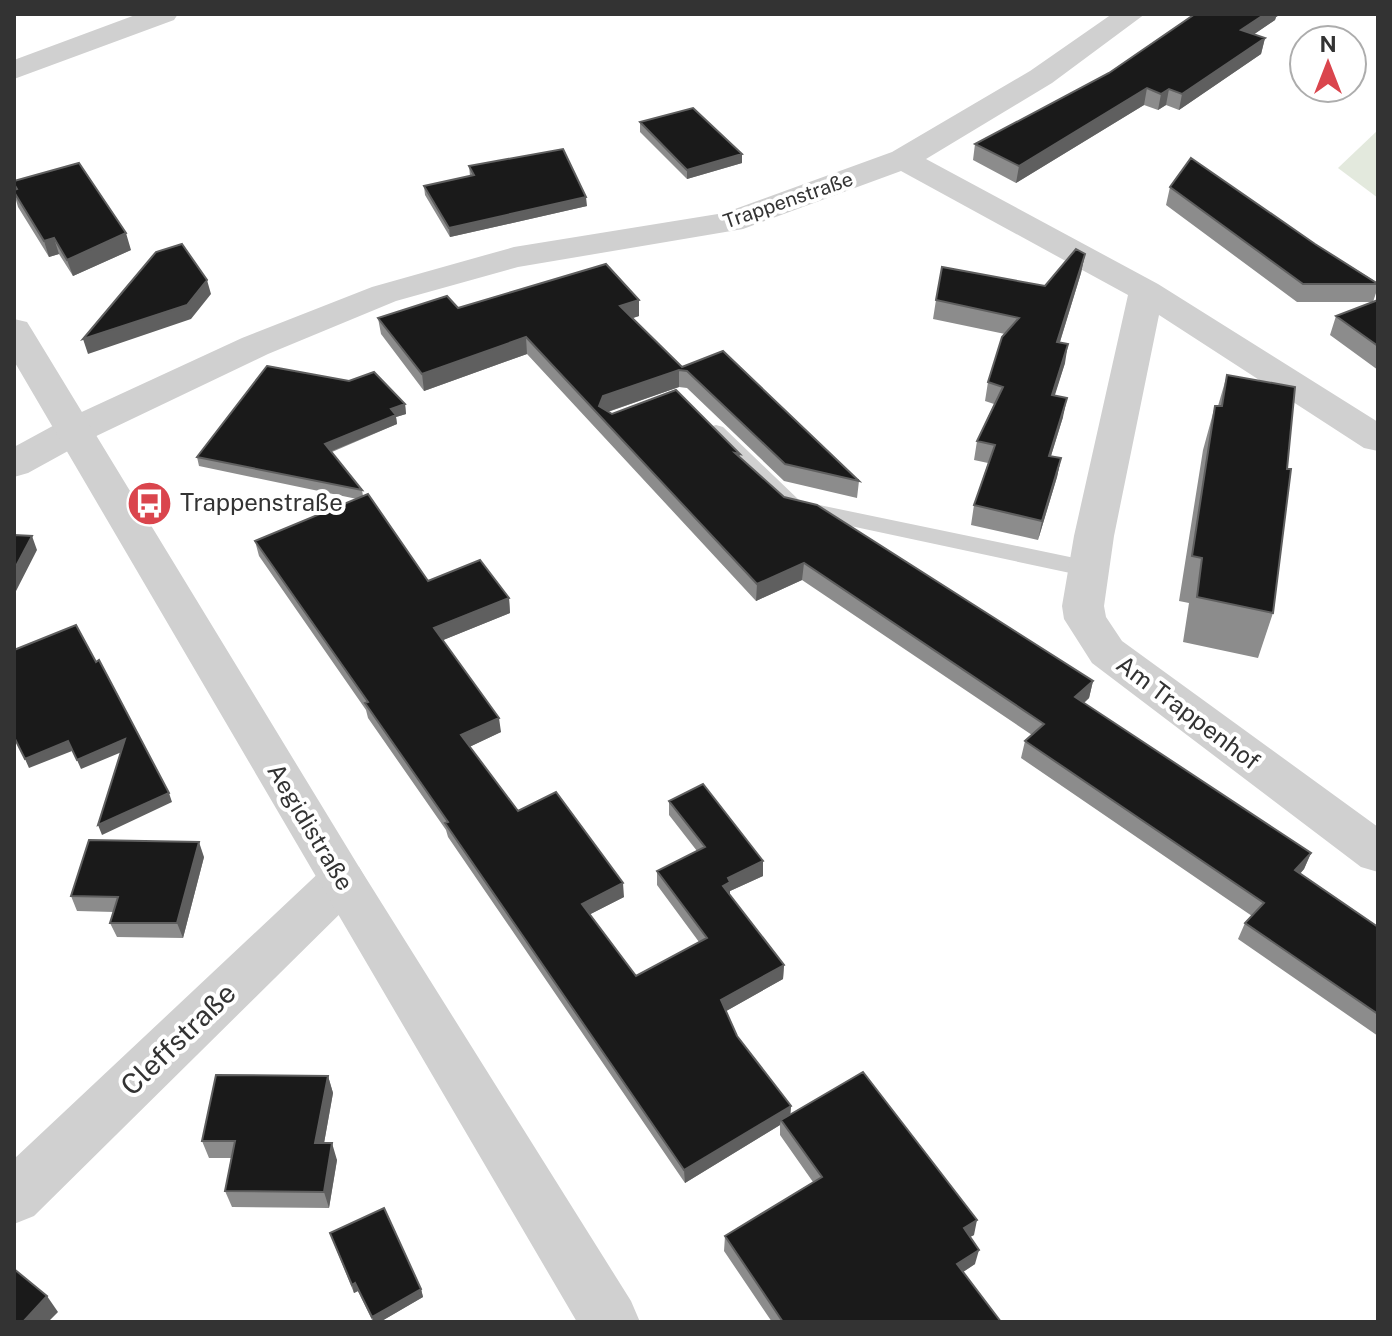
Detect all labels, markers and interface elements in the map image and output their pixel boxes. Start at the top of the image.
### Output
north arrow [1288,24,1368,104]
text: N [1319,31,1337,57]
street label: Trappenstraße [720,167,856,233]
bus stop icon: Trappenstraße [125,479,173,527]
place label: Trappenstraße [180,488,343,516]
street label: Am Trappenhof [1112,649,1266,775]
street label: Aegidistraße [262,758,360,895]
street label: Cleffstraße [113,976,242,1101]

